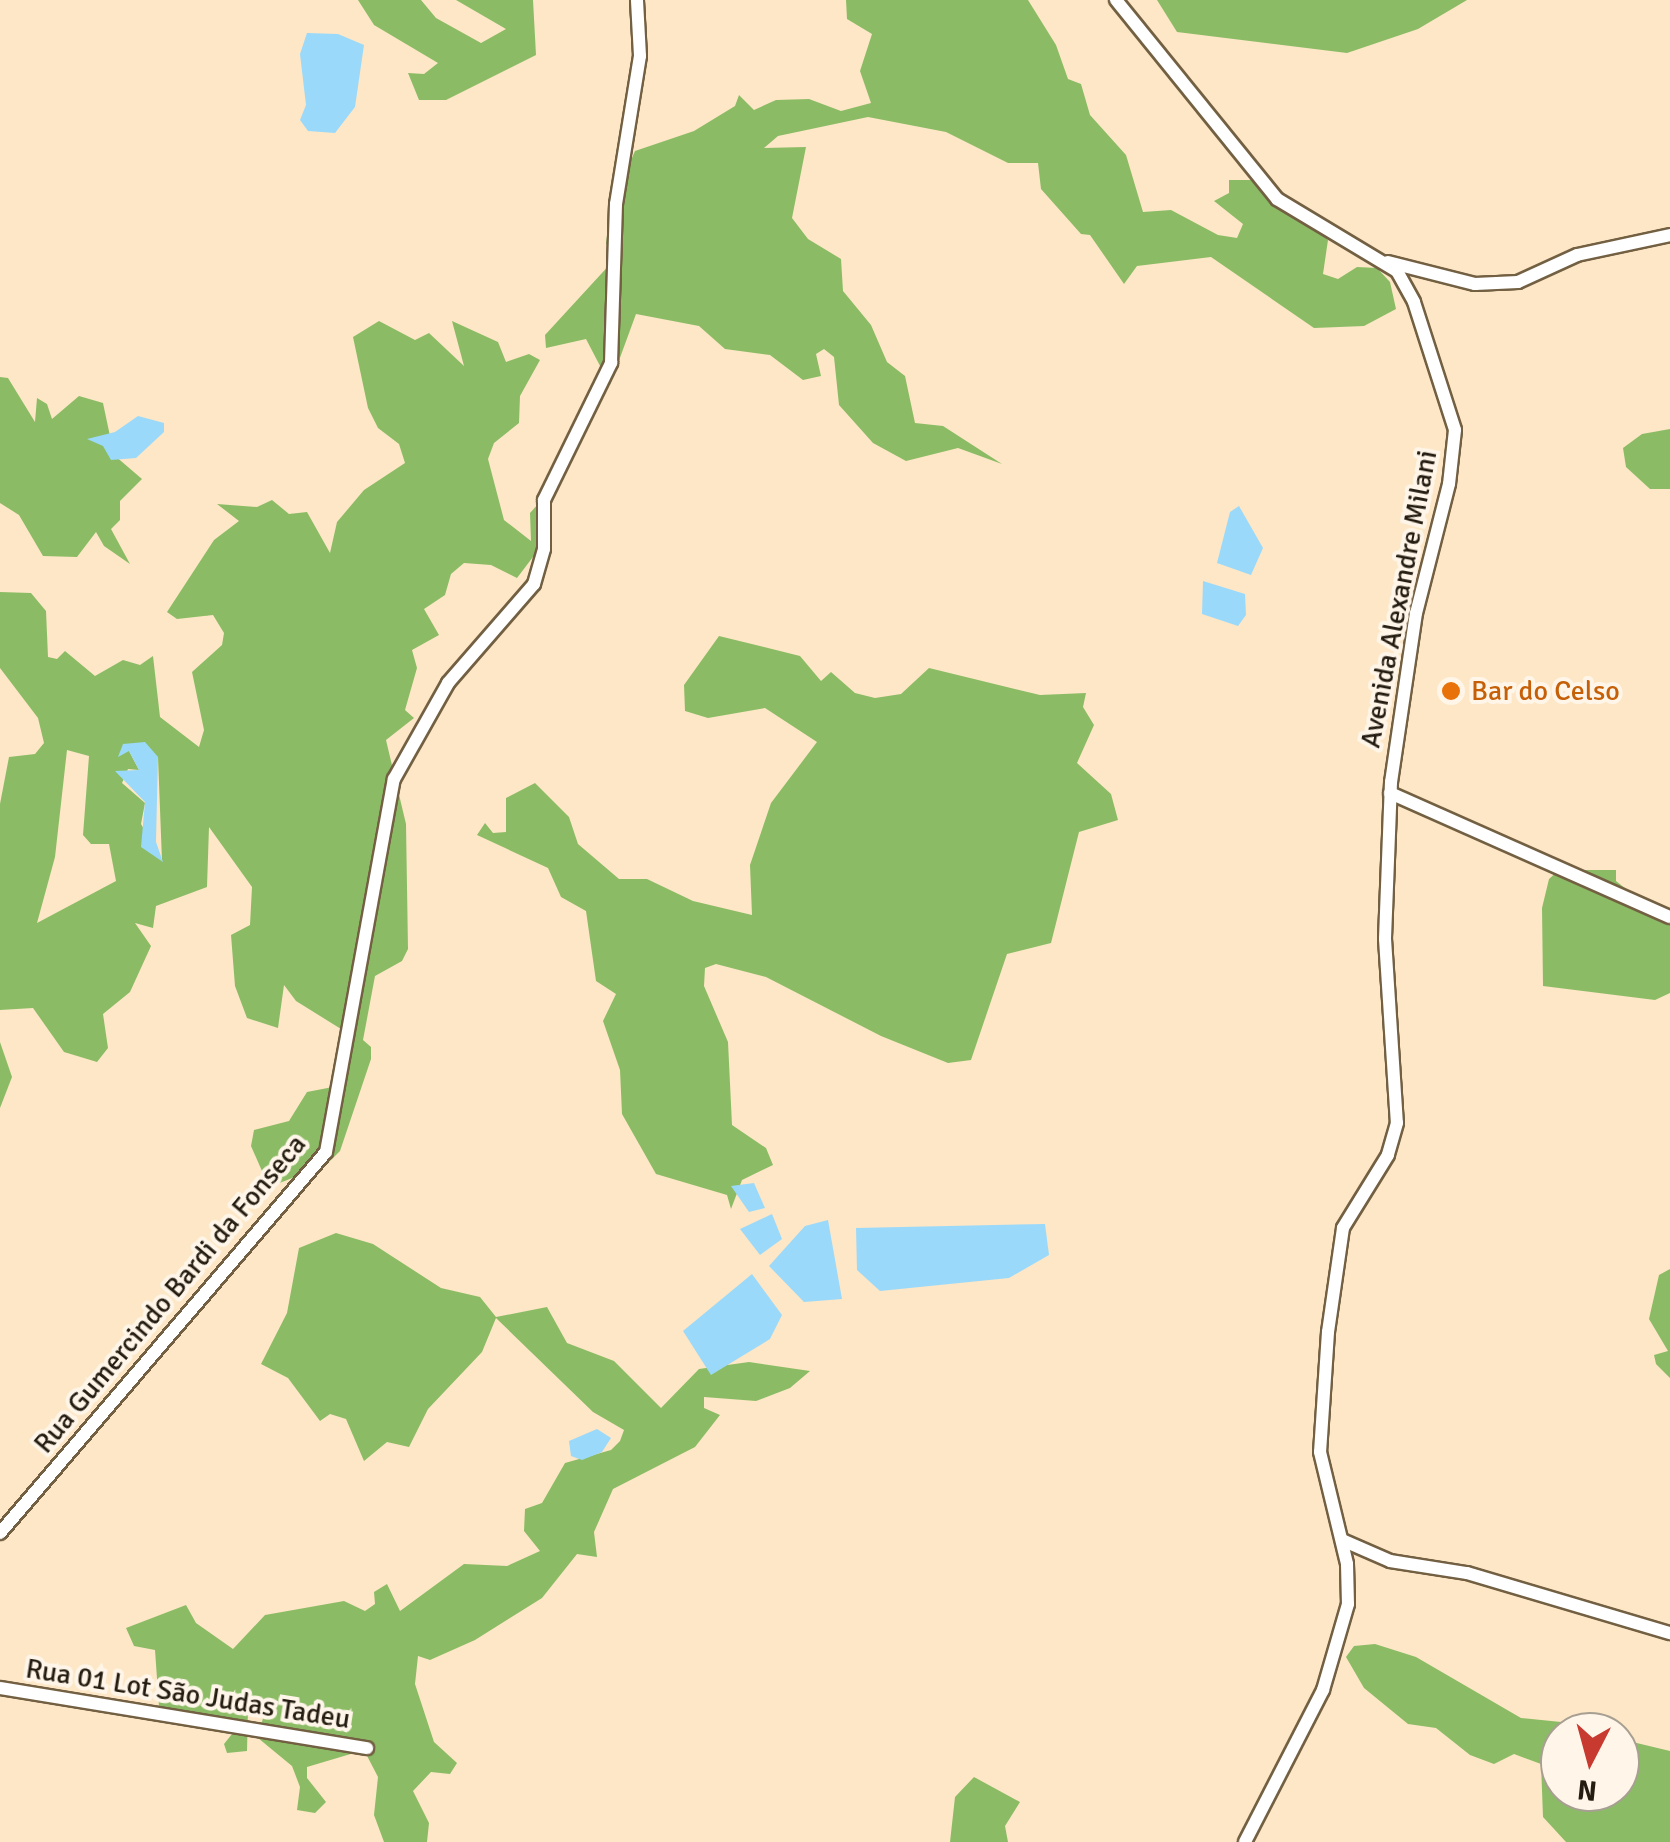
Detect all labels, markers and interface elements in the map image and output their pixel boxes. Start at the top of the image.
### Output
street label: Avenida Alexandre Milani [1354,447,1444,751]
place label: Bar do Celso [1471,674,1620,708]
marker: Bar do Celso [1440,680,1462,702]
street label: Rua Gumercindo Bardi da Fonseca [27,1128,313,1460]
street label: Rua 01 Lot São Judas Tadeu [23,1652,353,1736]
north arrow [1540,1712,1640,1812]
text: N [1576,1772,1599,1808]

